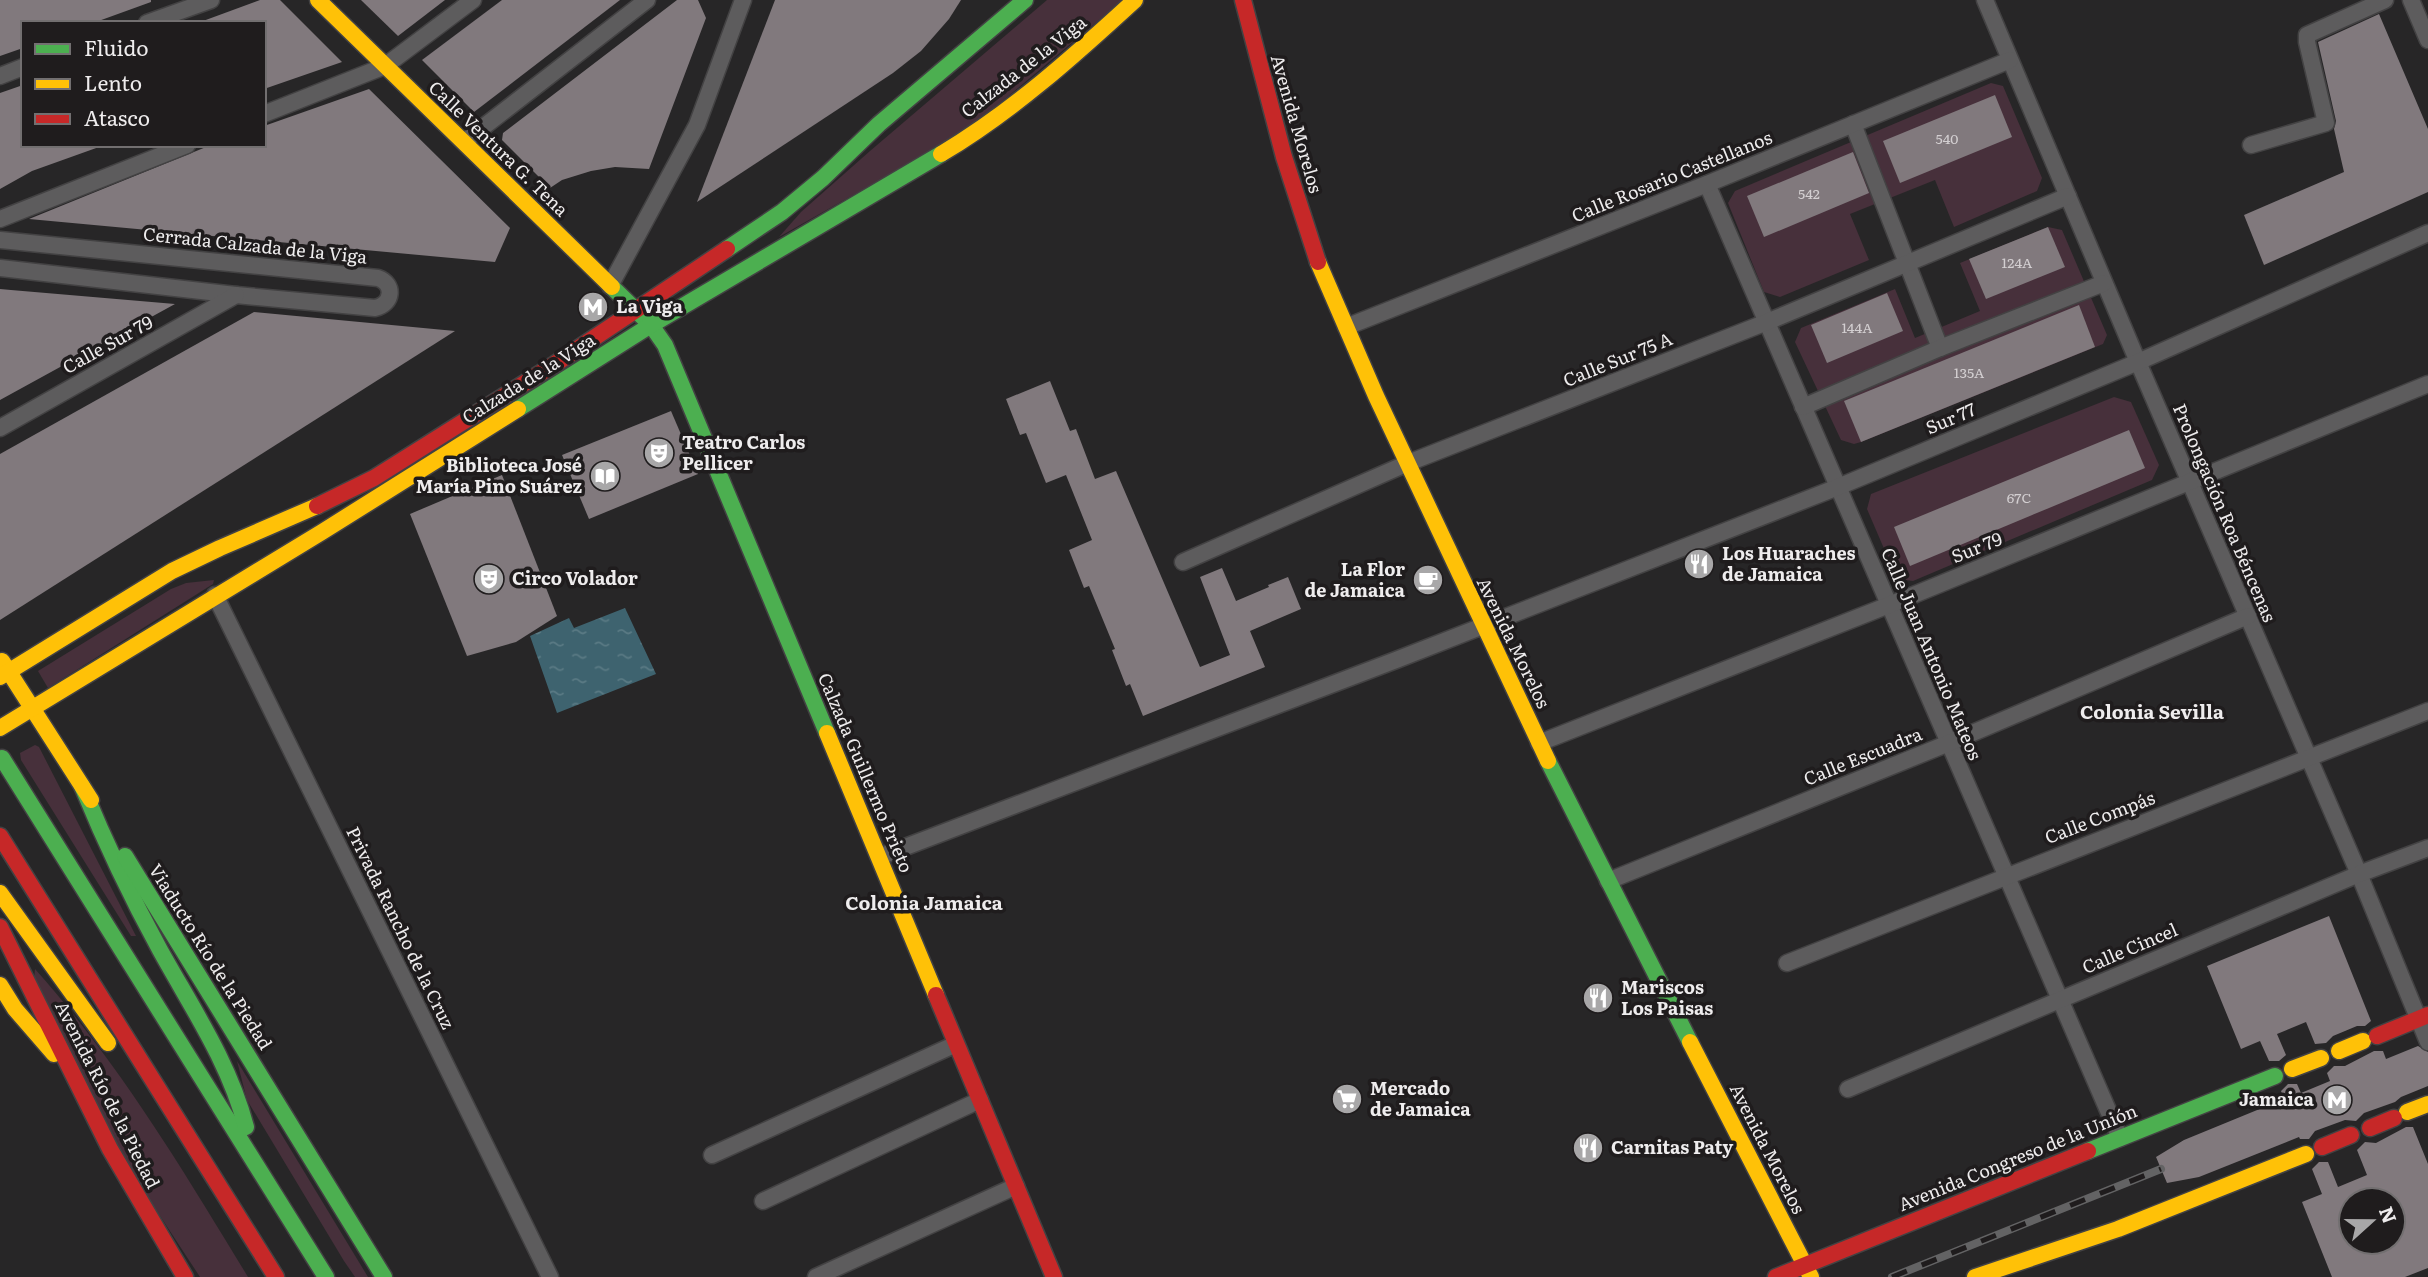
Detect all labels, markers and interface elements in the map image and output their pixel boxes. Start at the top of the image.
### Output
street label: Calzada de la Viga [955,8,1092,123]
legend [21,21,266,147]
text: Fluido [84,31,148,62]
street label: Avenida Morelos [1265,51,1330,196]
text: Lento [84,66,142,97]
street label: Calle Ventura G. Tena [423,74,575,222]
text: Atasco [84,101,150,132]
street label: Calle Rosario Castellanos [1567,123,1776,228]
house number: 540 [1936,128,1958,148]
house number: 542 [1798,183,1820,203]
street label: Cerrada Calzada de la Viga [142,219,369,270]
house number: 124A [2002,252,2033,272]
metro station icon: La Viga [576,290,610,324]
place label: La Viga [616,292,684,319]
street label: Calle Sur 79 [57,308,157,380]
house number: 144A [1842,317,1873,337]
street label: Calle Sur 75 A [1559,324,1676,393]
street label: Calzada de la Viga [456,326,600,430]
house number: 135A [1954,362,1985,382]
street label: Sur 77 [1921,395,1980,440]
street label: Prolongación Roa Béncenas [2167,399,2284,626]
place label: Teatro Carlos Pellicer [682,428,805,476]
theatre icon: Teatro Carlos Pellicer [642,436,676,470]
place label: Biblioteca José María Pino Suárez [416,451,582,499]
library icon: Biblioteca José María Pino Suárez [588,459,622,493]
house number: 67C [2007,487,2031,507]
street label: Sur 79 [1947,524,2006,569]
place label: Los Huaraches de Jamaica [1722,539,1856,587]
street label: Calle Juan Antonio Mateos [1875,543,1989,764]
restaurant icon: Los Huaraches de Jamaica [1682,547,1716,581]
place label: La Flor de Jamaica [1304,555,1406,603]
theatre icon: Circo Volador [472,562,506,596]
cafe icon: La Flor de Jamaica [1411,563,1445,597]
place label: Circo Volador [512,564,638,591]
street label: Avenida Morelos [1471,572,1558,712]
street label: Calzada Guillermo Prieto [812,668,921,877]
district label: Colonia Sevilla [2080,697,2224,725]
street label: Calle Escuadra [1799,719,1926,792]
street label: Calle Compás [2041,783,2158,850]
street label: Privada Rancho de la Cruz [340,821,462,1033]
street label: Viaducto Río de la Piedad [143,858,280,1055]
district label: Colonia Jamaica [845,888,1003,916]
street label: Calle Cincel [2078,915,2181,980]
place label: Mariscos Los Paisas [1621,973,1713,1021]
restaurant icon: Mariscos Los Paisas [1581,981,1615,1015]
street label: Avenida Río de la Piedad [49,996,167,1193]
place label: Mercado de Jamaica [1370,1074,1471,1122]
street label: Avenida Morelos [1724,1079,1813,1218]
supermarket icon: Mercado de Jamaica [1330,1082,1364,1116]
metro station icon: Jamaica [2320,1083,2354,1117]
place label: Jamaica [2239,1085,2315,1112]
street label: Avenida Congreso de la Unión [1894,1096,2141,1217]
restaurant icon: Carnitas Paty [1571,1131,1605,1165]
place label: Carnitas Paty [1611,1133,1733,1160]
north arrow [2337,1186,2407,1256]
text: N [2373,1202,2405,1227]

